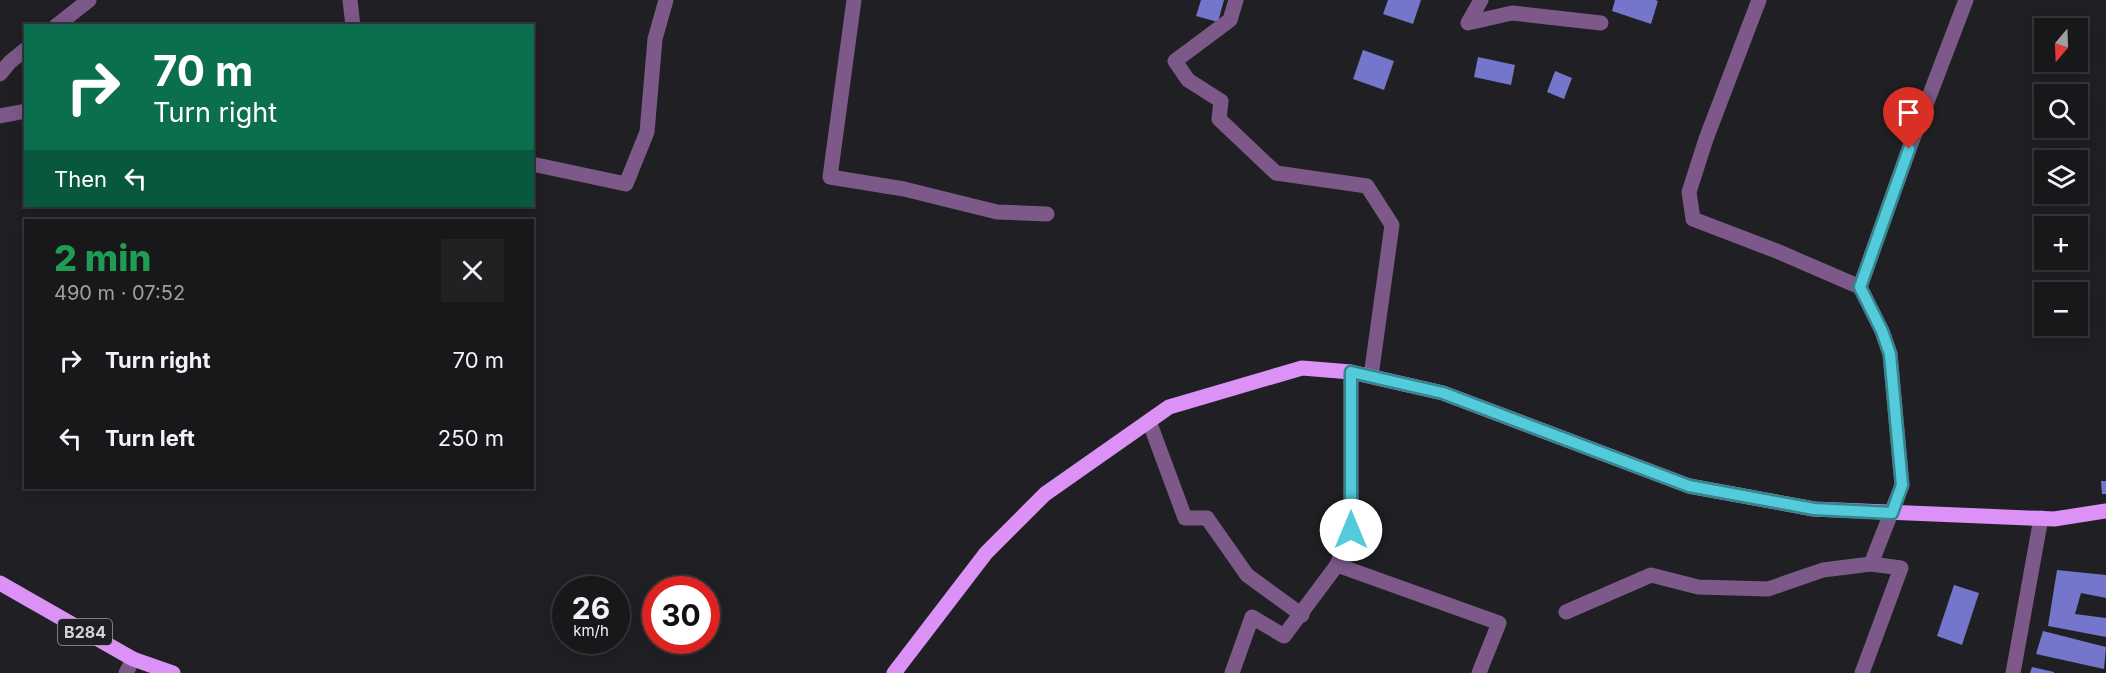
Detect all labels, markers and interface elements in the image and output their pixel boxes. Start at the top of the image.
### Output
north arrow [2034,18,2088,72]
map controls [2034,18,2088,336]
text: 70 m [153,45,253,96]
icon: right [54,48,132,126]
button: search [2034,84,2088,138]
pin [1883,87,1934,149]
text: Turn right [153,96,277,129]
icon: arrive [1892,96,1925,129]
button: layers [2034,150,2088,204]
icon: left [119,162,152,195]
text: Then [54,166,107,192]
button: + [2034,216,2088,270]
text: 2 min [54,236,151,280]
button: close [441,239,504,302]
text: 490 m · 07:52 [54,281,185,305]
button: − [2034,282,2088,336]
icon: right [54,344,87,377]
text: Turn right [105,347,211,373]
text: 70 m [453,347,504,373]
icon: left [54,422,87,455]
text: Turn left [105,425,195,451]
text: 250 m [438,425,504,451]
position arrow [1319,498,1383,562]
speed limit sign: 30 [642,576,720,654]
text: 26 [572,590,610,626]
road number: B284 [58,619,112,645]
text: km/h [573,621,609,640]

